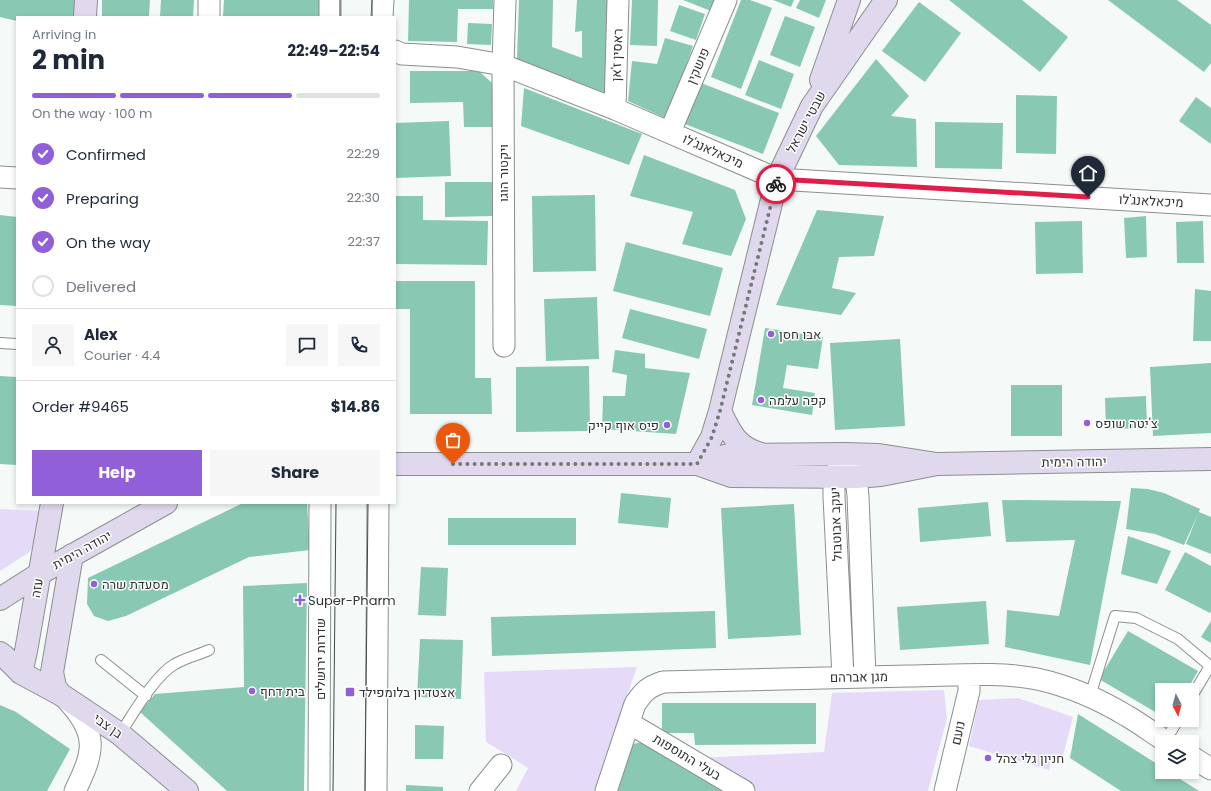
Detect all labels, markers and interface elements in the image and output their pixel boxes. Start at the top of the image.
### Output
text: Arriving in [32,25,96,44]
street label: ראסין ז'אן [607,28,627,82]
text: 22:49–22:54 [288,40,380,61]
text: 2 min [32,42,105,78]
street label: פושקין [682,45,714,87]
street label: שבטי ישראל [782,87,830,157]
text: On the way · 100 m [32,104,152,123]
street label: מיכאלאנג'לו [680,129,746,173]
icon: check [32,143,54,165]
text: Confirmed [66,144,146,165]
text: 22:29 [347,144,380,163]
street label: ויקטור הוגו [494,144,513,202]
pin [1071,156,1105,197]
icon: home [1077,162,1099,184]
courier [756,164,796,204]
icon: bike [765,173,787,195]
icon: check [32,187,54,209]
text: Preparing [66,188,139,209]
text: 22:30 [346,188,380,207]
street label: מיכאלאנג'לו [1118,190,1184,212]
icon: check [32,231,54,253]
text: On the way [66,232,151,253]
text: 22:37 [348,232,380,251]
text: Delivered [66,276,136,297]
button: person [32,324,74,366]
text: Alex [84,324,118,345]
button: chat [286,324,328,366]
button: phone [338,324,380,366]
place label: אבו חסן [779,325,821,344]
marker: אבו חסן [766,329,776,339]
text: Courier · 4.4 [84,346,160,365]
place label: קפה עלמה [769,391,826,410]
marker: קפה עלמה [756,395,766,405]
text: Order #9465 [32,396,129,417]
text: $14.86 [331,396,380,417]
place label: צ'יטה שופס [1095,414,1158,433]
place label: פיס אוף קייק [588,416,659,435]
marker: צ'יטה שופס [1082,418,1092,428]
marker: פיס אוף קייק [662,420,672,430]
pin [436,423,470,464]
icon: bag [442,429,464,451]
button: Help [32,450,202,496]
button: Share [210,450,380,496]
street label: יהודה הימית [1041,452,1107,472]
street label: יעקב אבוטבול [825,487,847,561]
street label: יהודה הימית [49,526,115,574]
place label: מסעדת שרה [102,575,169,594]
street label: עזה [26,577,48,599]
marker: מסעדת שרה [89,579,99,589]
place label: Super-Pharm [308,591,396,610]
marker: Super-Pharm [295,595,305,605]
street label: שדרות ירושלים [311,618,330,700]
street label: מגן אברהם [830,667,888,687]
place label: בית דחף [260,682,305,701]
place label: אצטדיון בלומפילד [359,683,455,702]
north arrow [1155,683,1199,727]
map controls [1155,683,1199,779]
marker: בית דחף [247,686,257,696]
marker: אצטדיון בלומפילד [344,686,356,698]
street label: בן צבי [89,709,127,743]
street label: נועם [946,719,970,747]
street label: בעלי התוספות [649,729,725,785]
button: layers [1155,735,1199,779]
place label: חניון גלי צהל [996,749,1064,768]
marker: חניון גלי צהל [983,753,993,763]

